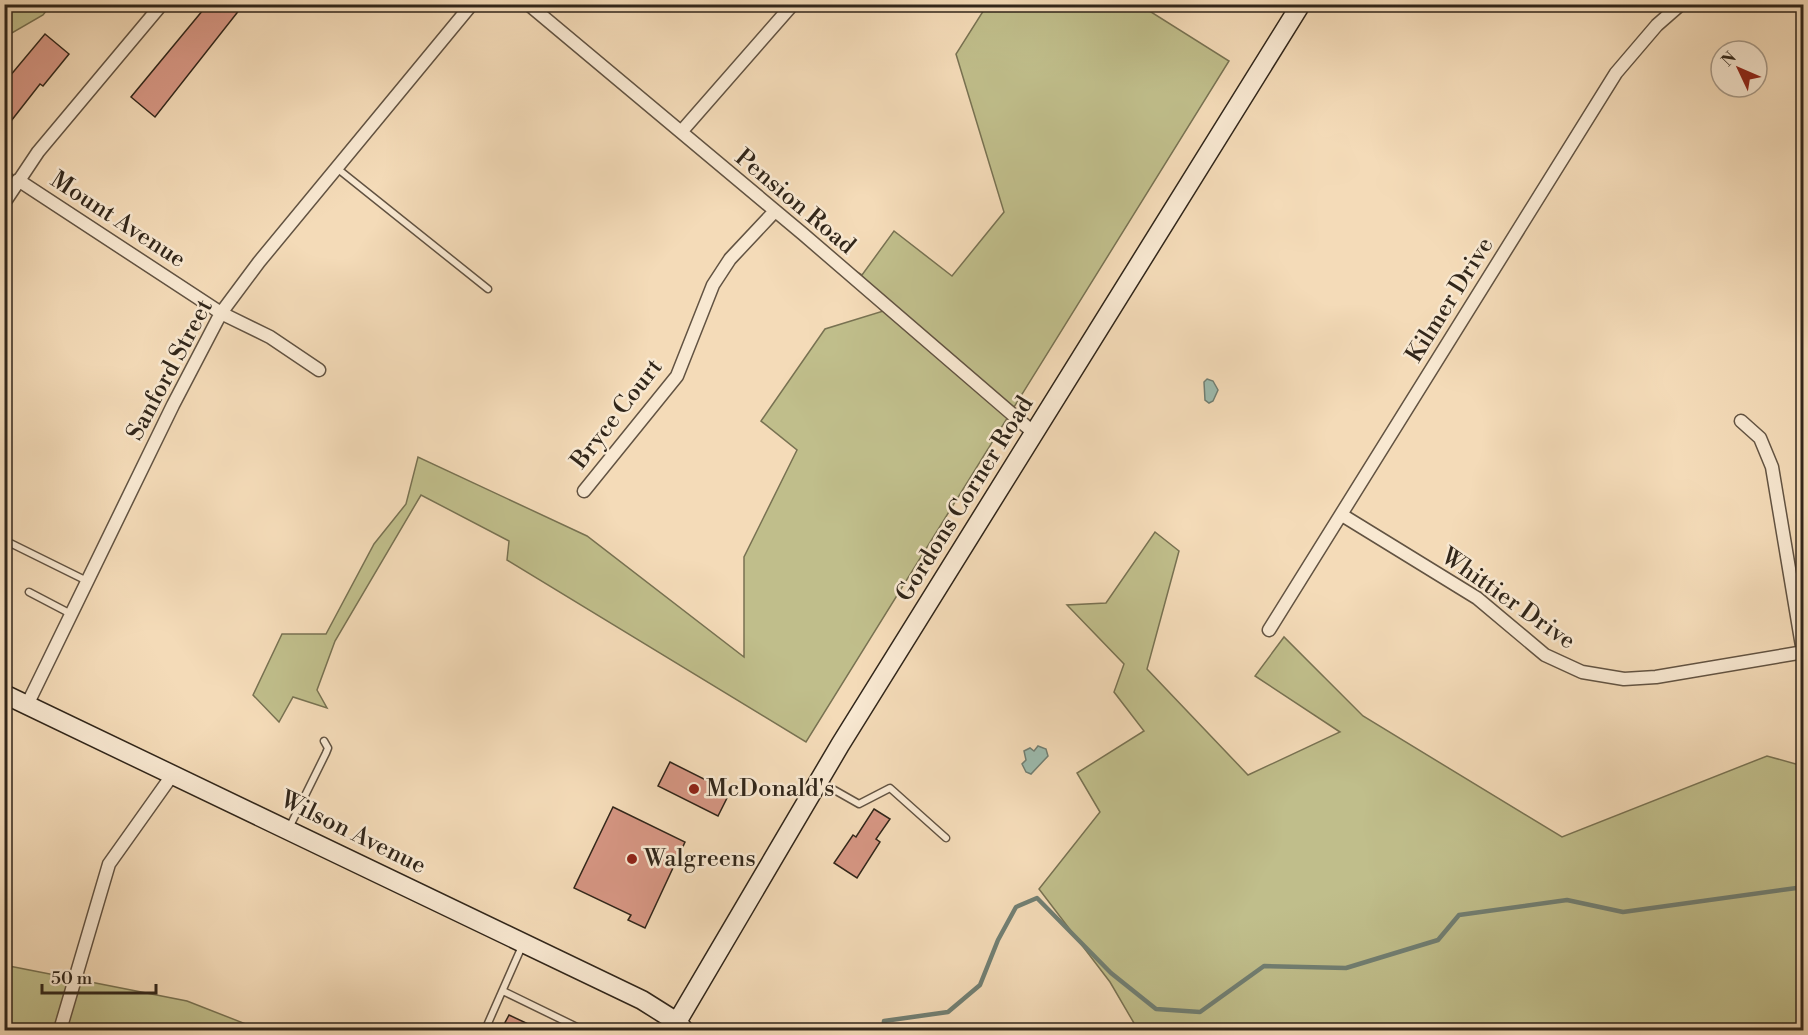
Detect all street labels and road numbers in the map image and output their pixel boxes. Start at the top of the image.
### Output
street label: Pension Road [729,143,862,261]
street label: Mount Avenue [45,165,191,275]
street label: Kilmer Drive [1400,232,1500,368]
street label: Sanford Street [120,294,220,446]
street label: Bryce Court [564,353,670,476]
street label: Gordons Corner Road [890,391,1041,607]
street label: Whittier Drive [1434,541,1581,656]
street label: Wilson Avenue [274,784,431,881]

